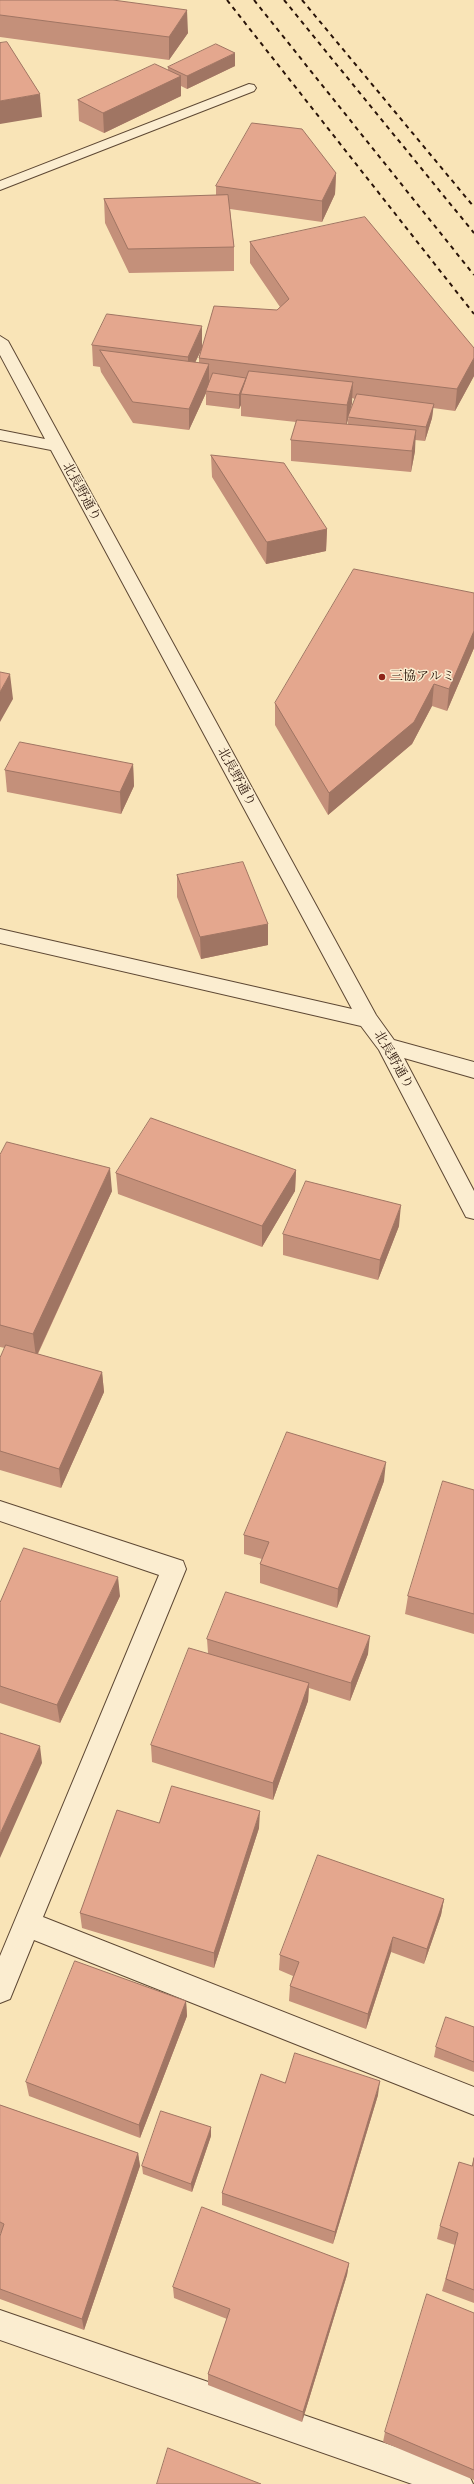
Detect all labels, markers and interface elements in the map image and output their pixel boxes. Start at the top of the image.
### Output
street label: 北長野通り [58,460,104,524]
place label: 三協アルミ [390,669,455,685]
marker: 三協アルミ [377,672,387,682]
street label: 北長野通り [213,745,259,809]
street label: 北長野通り [370,1028,416,1092]

